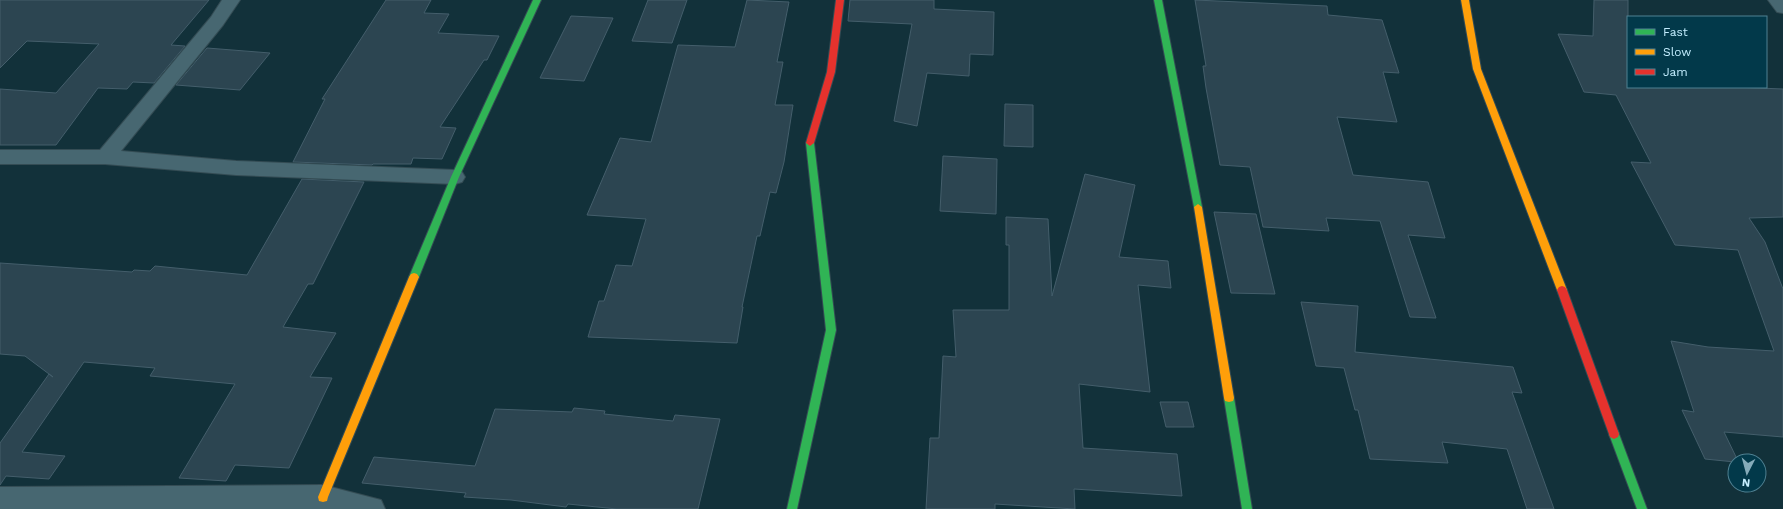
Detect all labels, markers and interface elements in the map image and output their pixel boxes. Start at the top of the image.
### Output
legend [1627,16,1767,88]
text: Fast [1663,25,1688,39]
text: Slow [1663,45,1691,59]
text: Jam [1663,65,1688,79]
north arrow [1727,453,1767,493]
text: N [1741,476,1751,489]

